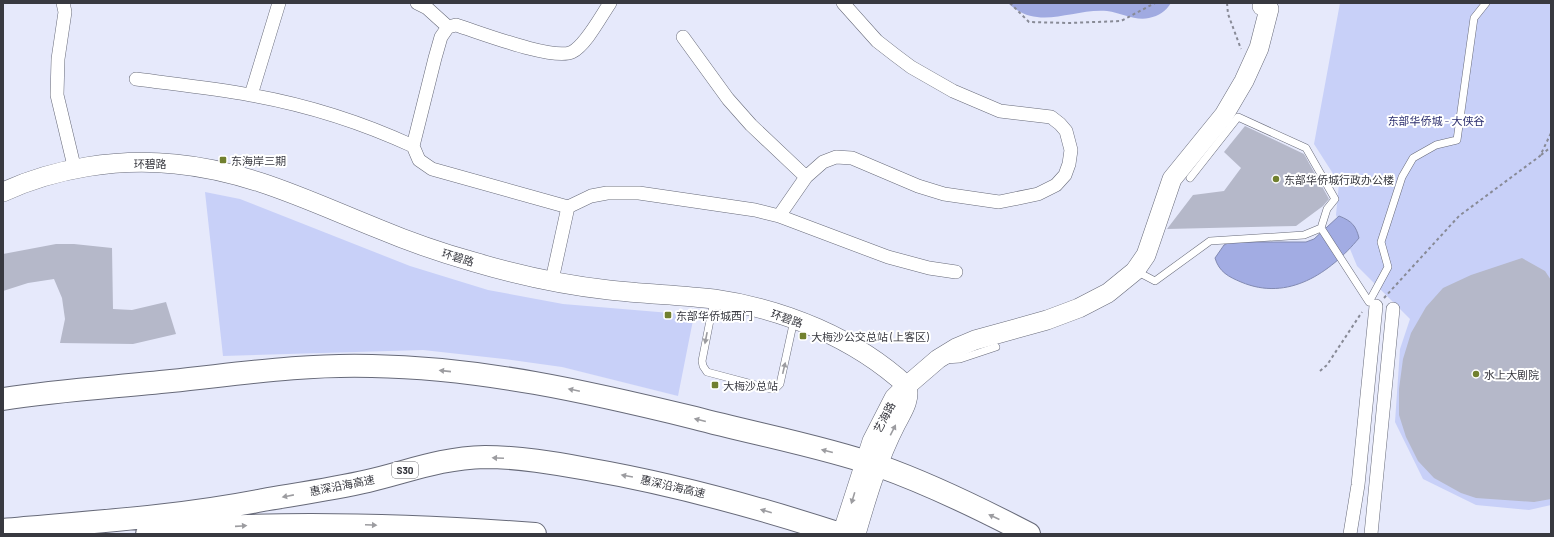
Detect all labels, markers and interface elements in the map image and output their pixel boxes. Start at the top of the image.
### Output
park label: 东部华侨城 - 大侠谷 [1388,114,1484,127]
place label: 东海岸三期 [231,154,286,167]
marker: 东海岸三期 [218,155,228,165]
street label: 环碧路 [134,157,167,170]
place label: 东部华侨城行政办公楼 [1284,173,1394,186]
marker: 东部华侨城行政办公楼 [1271,174,1281,184]
street label: 环碧路 [440,246,476,268]
street label: 环碧路 [769,306,805,330]
place label: 东部华侨城西门 [676,309,753,322]
marker: 东部华侨城西门 [663,310,673,320]
place label: 大梅沙公交总站 (上客区) [811,330,929,343]
marker: 大梅沙公交总站 (上客区) [798,331,808,341]
one-way arrow [703,332,709,344]
one-way arrow [781,362,787,374]
one-way arrow [439,368,451,375]
place label: 水上大剧院 [1484,368,1539,381]
marker: 水上大剧院 [1471,369,1481,379]
place label: 大梅沙总站 [723,379,778,392]
marker: 大梅沙总站 [710,380,720,390]
one-way arrow [568,386,580,392]
street label: 艺海路 [871,399,897,435]
one-way arrow [694,417,706,423]
one-way arrow [890,424,896,436]
one-way arrow [820,448,833,454]
one-way arrow [492,454,504,461]
road number: S30 [392,462,418,478]
street label: 惠深沿海高速 [308,472,376,498]
street label: 惠深沿海高速 [639,472,707,500]
one-way arrow [621,473,633,479]
one-way arrow [850,492,856,504]
one-way arrow [282,493,294,499]
one-way arrow [760,508,772,514]
one-way arrow [988,514,999,520]
one-way arrow [365,522,377,529]
one-way arrow [235,523,247,530]

